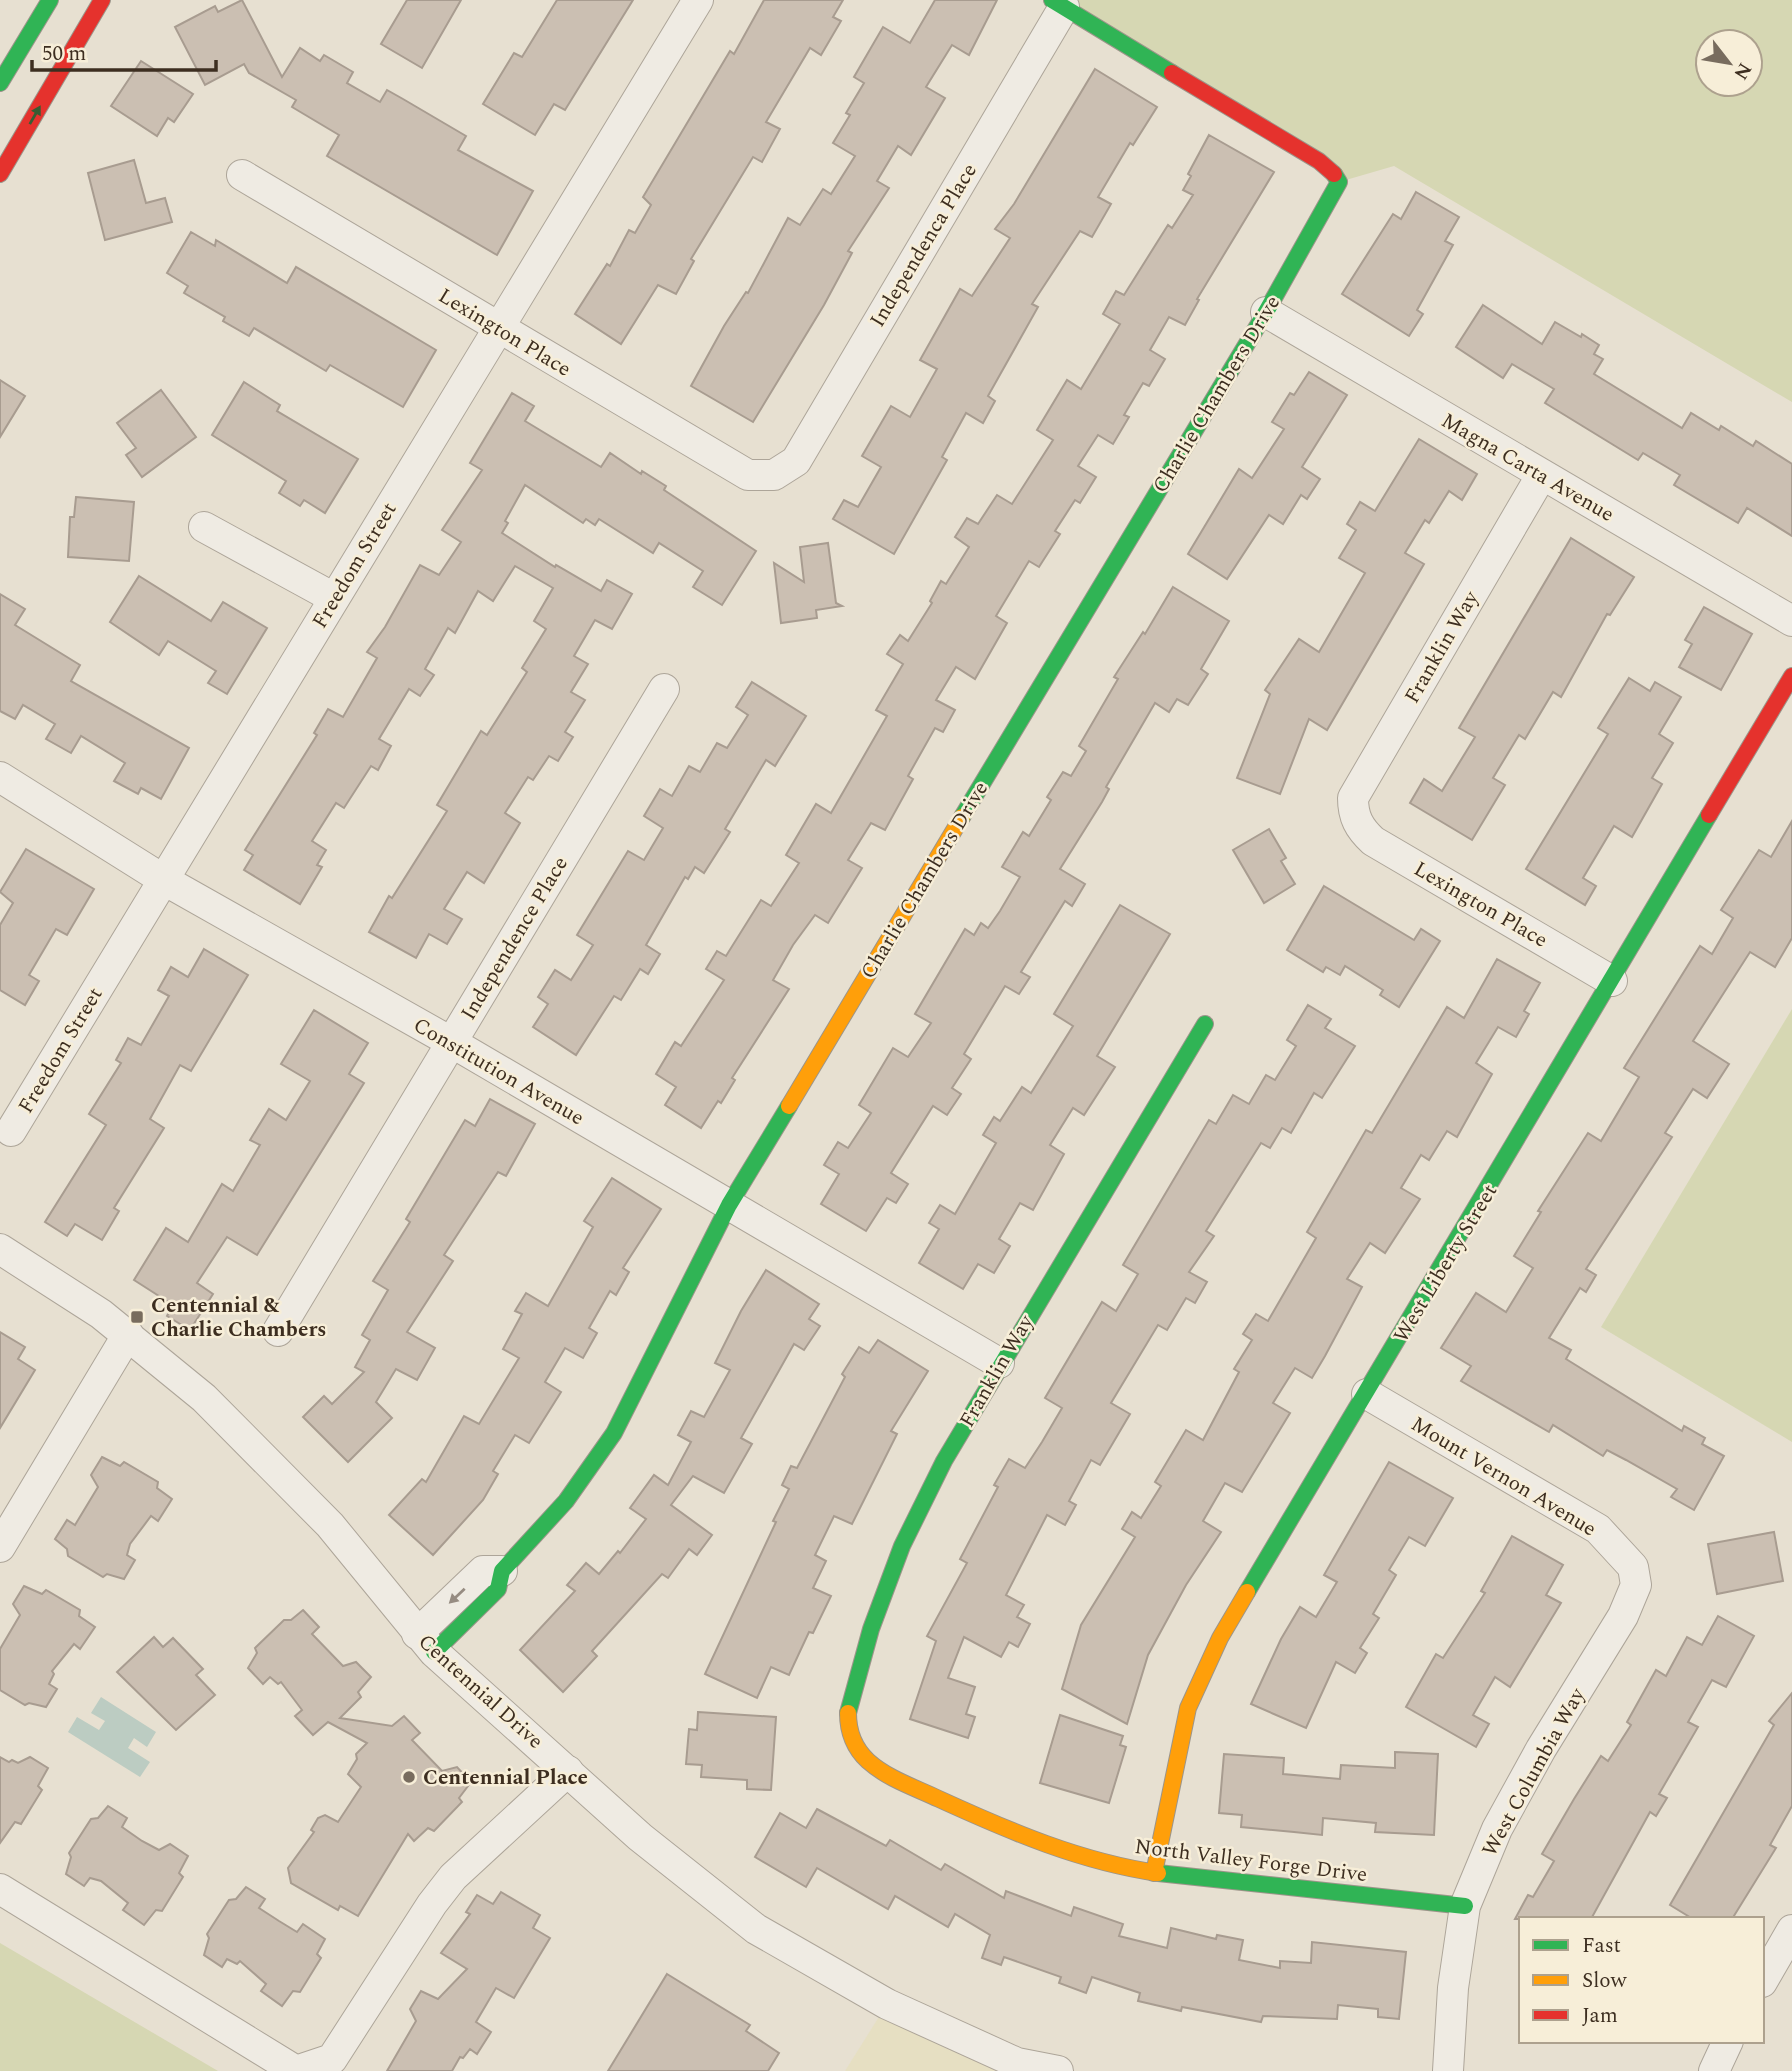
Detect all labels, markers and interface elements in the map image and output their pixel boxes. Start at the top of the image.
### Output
scale bar [32,28,215,72]
north arrow [1694,28,1764,98]
text: 50 m [42,38,86,70]
text: N [1726,57,1759,85]
one-way arrow [28,106,41,125]
street label: Independenca Place [862,157,986,334]
street label: Lexington Place [432,280,577,385]
street label: Charlie Chambers Drive [1145,290,1289,500]
street label: Magna Carta Avenue [1435,405,1620,531]
street label: Freedom Street [304,496,405,635]
street label: Franklin Way [1397,584,1488,710]
street label: Charlie Chambers Drive [853,776,997,986]
street label: Independence Place [453,850,577,1027]
street label: Lexington Place [1408,853,1553,956]
street label: Freedom Street [10,981,111,1120]
street label: Constitution Avenue [407,1010,590,1134]
street label: West Liberty Street [1386,1178,1506,1349]
place label: Centennial & Charlie Chambers [151,1290,327,1346]
street label: Franklin Way [952,1308,1043,1434]
marker: Centennial & Charlie Chambers [129,1309,145,1325]
street label: Mount Vernon Avenue [1405,1409,1602,1545]
one-way arrow [449,1587,466,1603]
street label: Centennial Drive [410,1627,550,1757]
street label: West Columbia Way [1474,1681,1594,1863]
place label: Centennial Place [423,1762,588,1794]
marker: Centennial Place [401,1769,417,1785]
street label: North Valley Forge Drive [1133,1831,1369,1891]
legend [1519,1917,1764,2043]
text: Fast [1582,1930,1621,1962]
text: Slow [1582,1965,1628,1997]
text: Jam [1582,2000,1618,2032]

